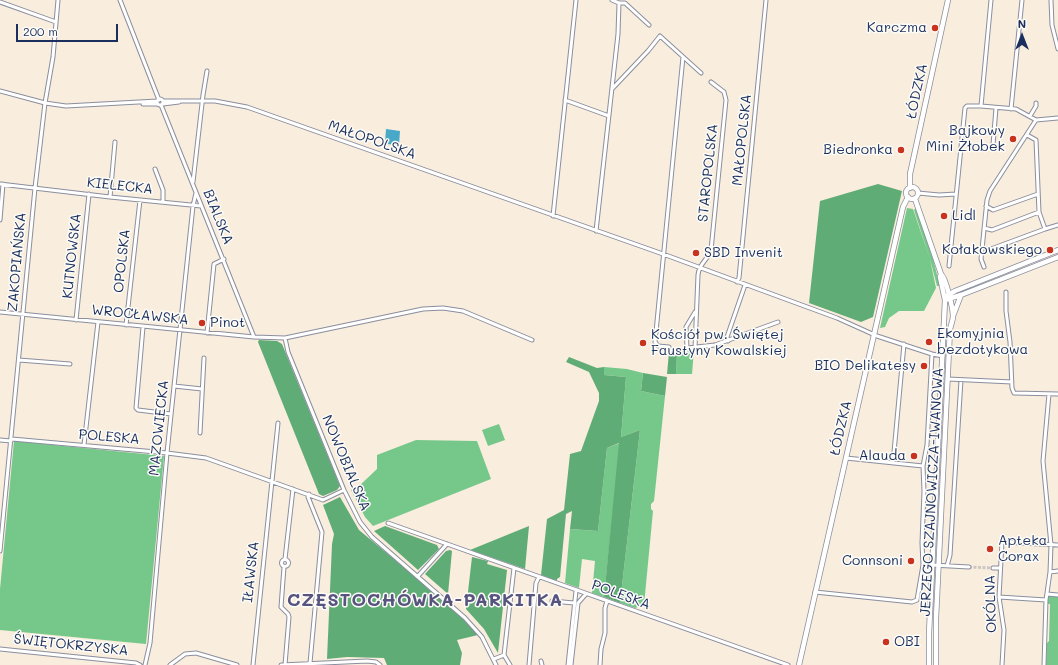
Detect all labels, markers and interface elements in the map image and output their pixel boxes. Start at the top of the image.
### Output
scale bar [18,16,120,42]
north arrow [1002,16,1042,56]
text: N [1018,16,1026,31]
place label: Karczma [867,20,927,36]
text: 200 m [23,23,58,39]
marker: Karczma [930,23,940,33]
street label: ŁÓDZKA [903,62,931,120]
street label: MAŁOPOLSKA [729,93,755,187]
street label: MAŁOPOLSKA [326,117,418,163]
street label: STAROPOLSKA [694,123,722,223]
place label: Bajkowy Mini Żłobek [926,123,1005,156]
marker: Bajkowy Mini Żłobek [1008,134,1018,144]
place label: Biedronka [823,142,893,158]
marker: Biedronka [896,145,906,155]
street label: KIELECKA [86,174,154,198]
street label: BIALSKA [199,187,237,247]
place label: Lidl [952,208,976,224]
marker: Lidl [939,211,949,221]
street label: ZAKOPIAŃSKA [4,212,30,312]
street label: KUTNOWSKA [59,213,85,299]
street label: OPOLSKA [110,228,134,294]
place label: Kołakowskiego [942,242,1042,258]
place label: SBD Invenit [704,245,783,261]
marker: Kołakowskiego [1045,245,1055,255]
marker: SBD Invenit [691,248,701,258]
street label: WROCŁAWSKA [91,302,189,328]
place label: Pinot [210,315,245,331]
marker: Pinot [197,318,207,328]
place label: Ekomyjnia bezdotykowa [937,326,1028,358]
place label: Kościół pw. Świętej Faustyny Kowalskiej [651,327,787,360]
marker: Ekomyjnia bezdotykowa [924,337,934,347]
marker: Kościół pw. Świętej Faustyny Kowalskiej [638,338,648,348]
place label: BIO Delikatesy [814,358,916,374]
marker: BIO Delikatesy [919,361,929,371]
street label: JERZEGO SZAJNOWICZA-IWANOWA [917,367,947,617]
street label: MAZOWIECKA [146,379,172,477]
street label: ŁÓDZKA [827,399,855,457]
street label: NOWOBIALSKA [318,412,374,514]
street label: POLESKA [78,426,140,448]
place label: Alauda [859,448,906,464]
marker: Alauda [909,451,919,461]
place label: Apteka Corax [998,533,1047,566]
street label: IŁAWSKA [239,541,263,603]
marker: Apteka Corax [985,544,995,554]
place label: Connsoni [842,553,903,569]
marker: Connsoni [906,556,916,566]
street label: OKÓLNA [982,575,1000,633]
street label: POLESKA [589,577,653,613]
district label: CZĘSTOCHÓWKA-PARKITKA [287,589,563,611]
street label: ŚWIĘTOKRZYSKA [13,631,129,659]
place label: OBI [894,634,920,650]
marker: OBI [881,637,891,647]

